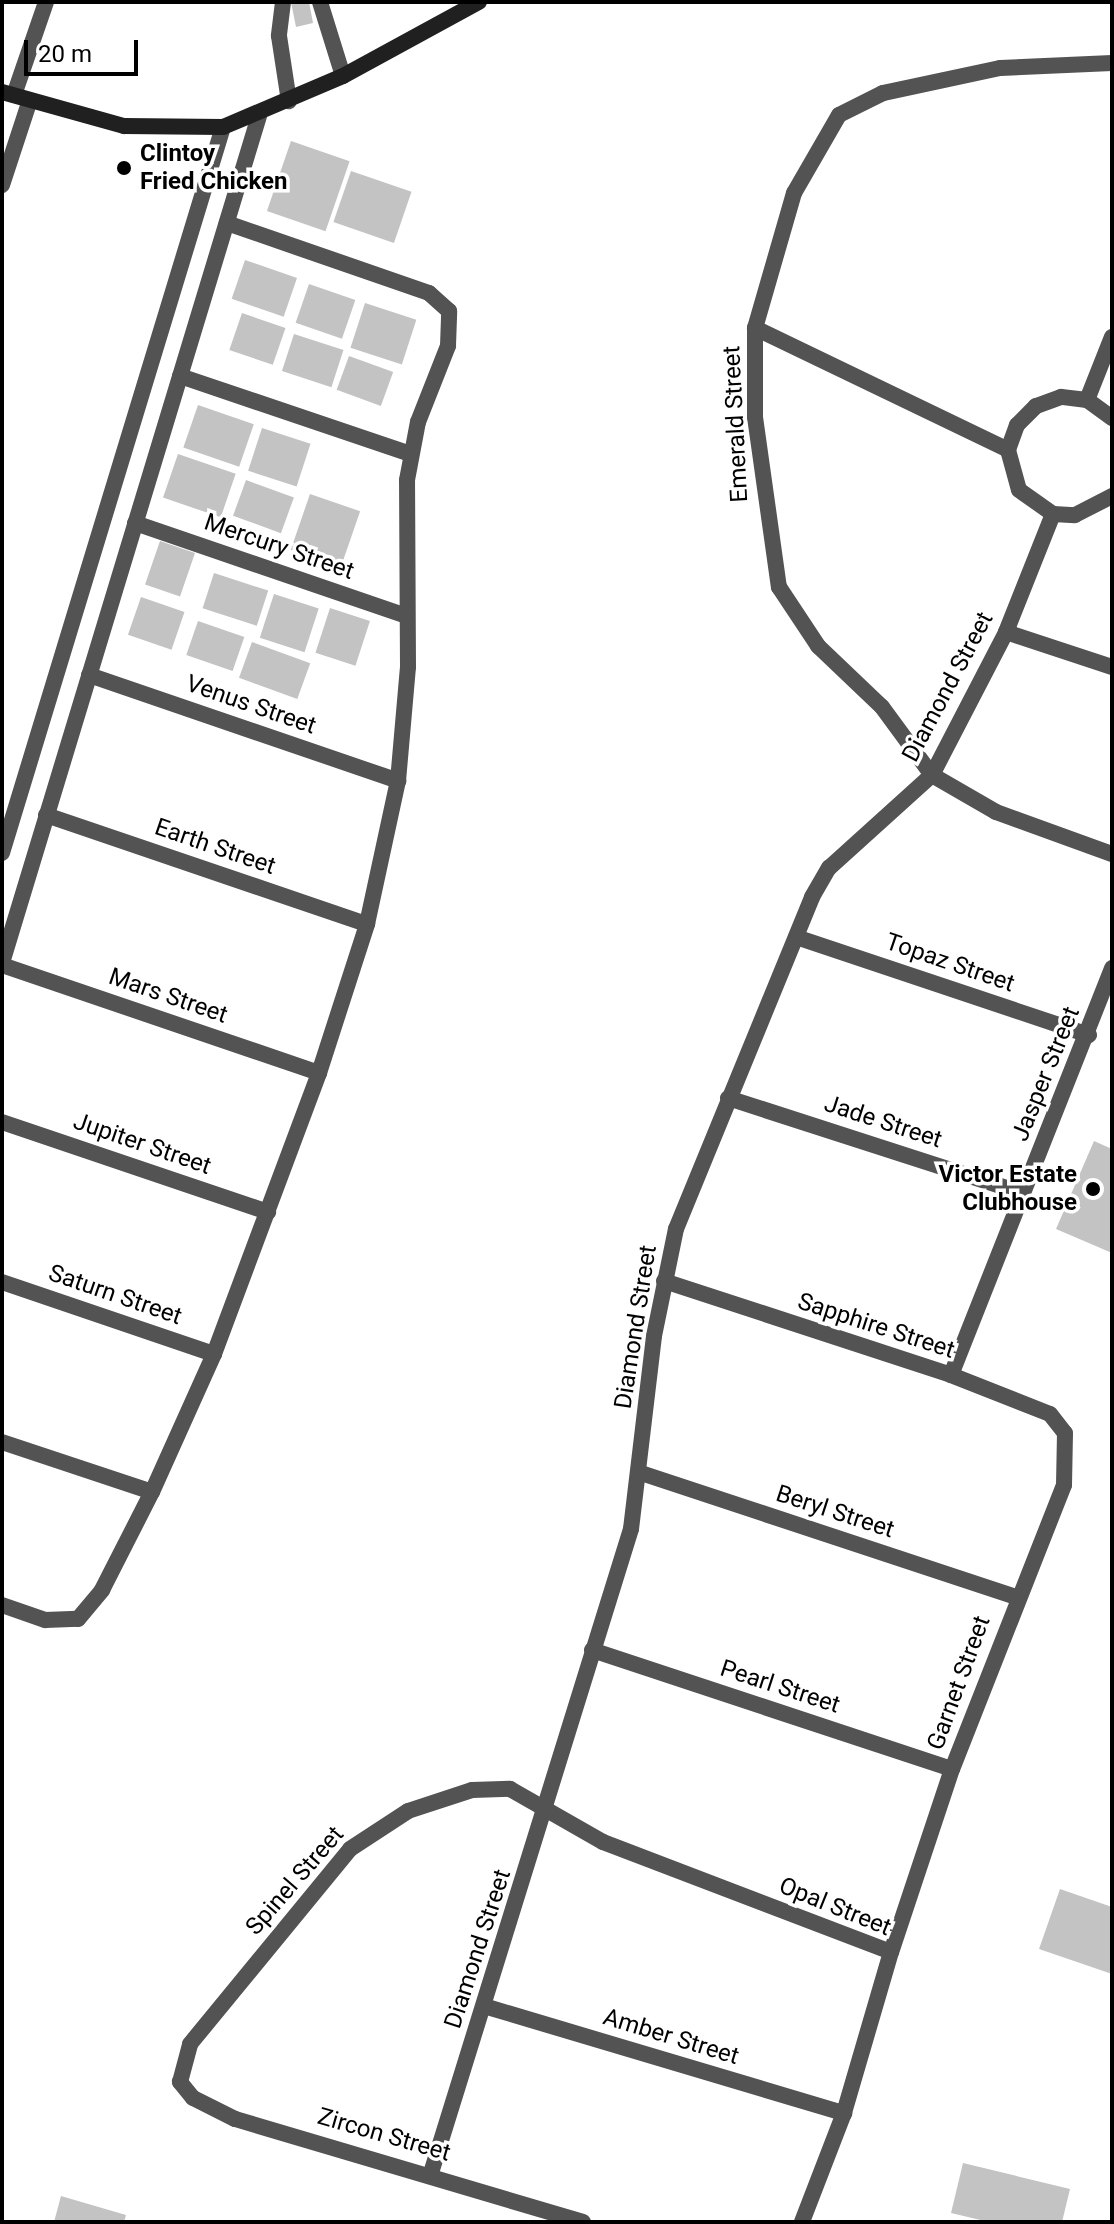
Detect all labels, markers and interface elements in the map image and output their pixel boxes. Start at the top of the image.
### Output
scale bar [28,24,142,74]
text: 20 m [38,40,92,68]
place label: Clintoy Fried Chicken [140,140,287,196]
marker: Clintoy Fried Chicken [115,159,133,177]
street label: Emerald Street [718,345,754,503]
street label: Mercury Street [200,508,358,586]
street label: Diamond Street [896,607,1000,767]
street label: Venus Street [182,669,320,741]
street label: Earth Street [151,813,279,881]
street label: Topaz Street [882,927,1018,999]
street label: Mars Street [105,962,231,1030]
street label: Jasper Street [1006,1003,1086,1145]
street label: Jade Street [821,1089,945,1155]
street label: Jupiter Street [69,1107,215,1181]
place label: Victor Estate Clubhouse [938,1161,1077,1217]
marker: Victor Estate Clubhouse [1084,1180,1102,1198]
street label: Diamond Street [609,1243,663,1411]
street label: Saturn Street [45,1259,185,1331]
street label: Sapphire Street [794,1287,958,1365]
street label: Beryl Street [772,1479,898,1545]
street label: Garnet Street [921,1612,997,1754]
street label: Pearl Street [717,1654,843,1720]
street label: Spinel Street [240,1821,350,1941]
street label: Diamond Street [439,1866,517,2032]
street label: Opal Street [775,1872,895,1942]
street label: Amber Street [600,2003,742,2071]
street label: Zircon Street [314,2102,454,2168]

